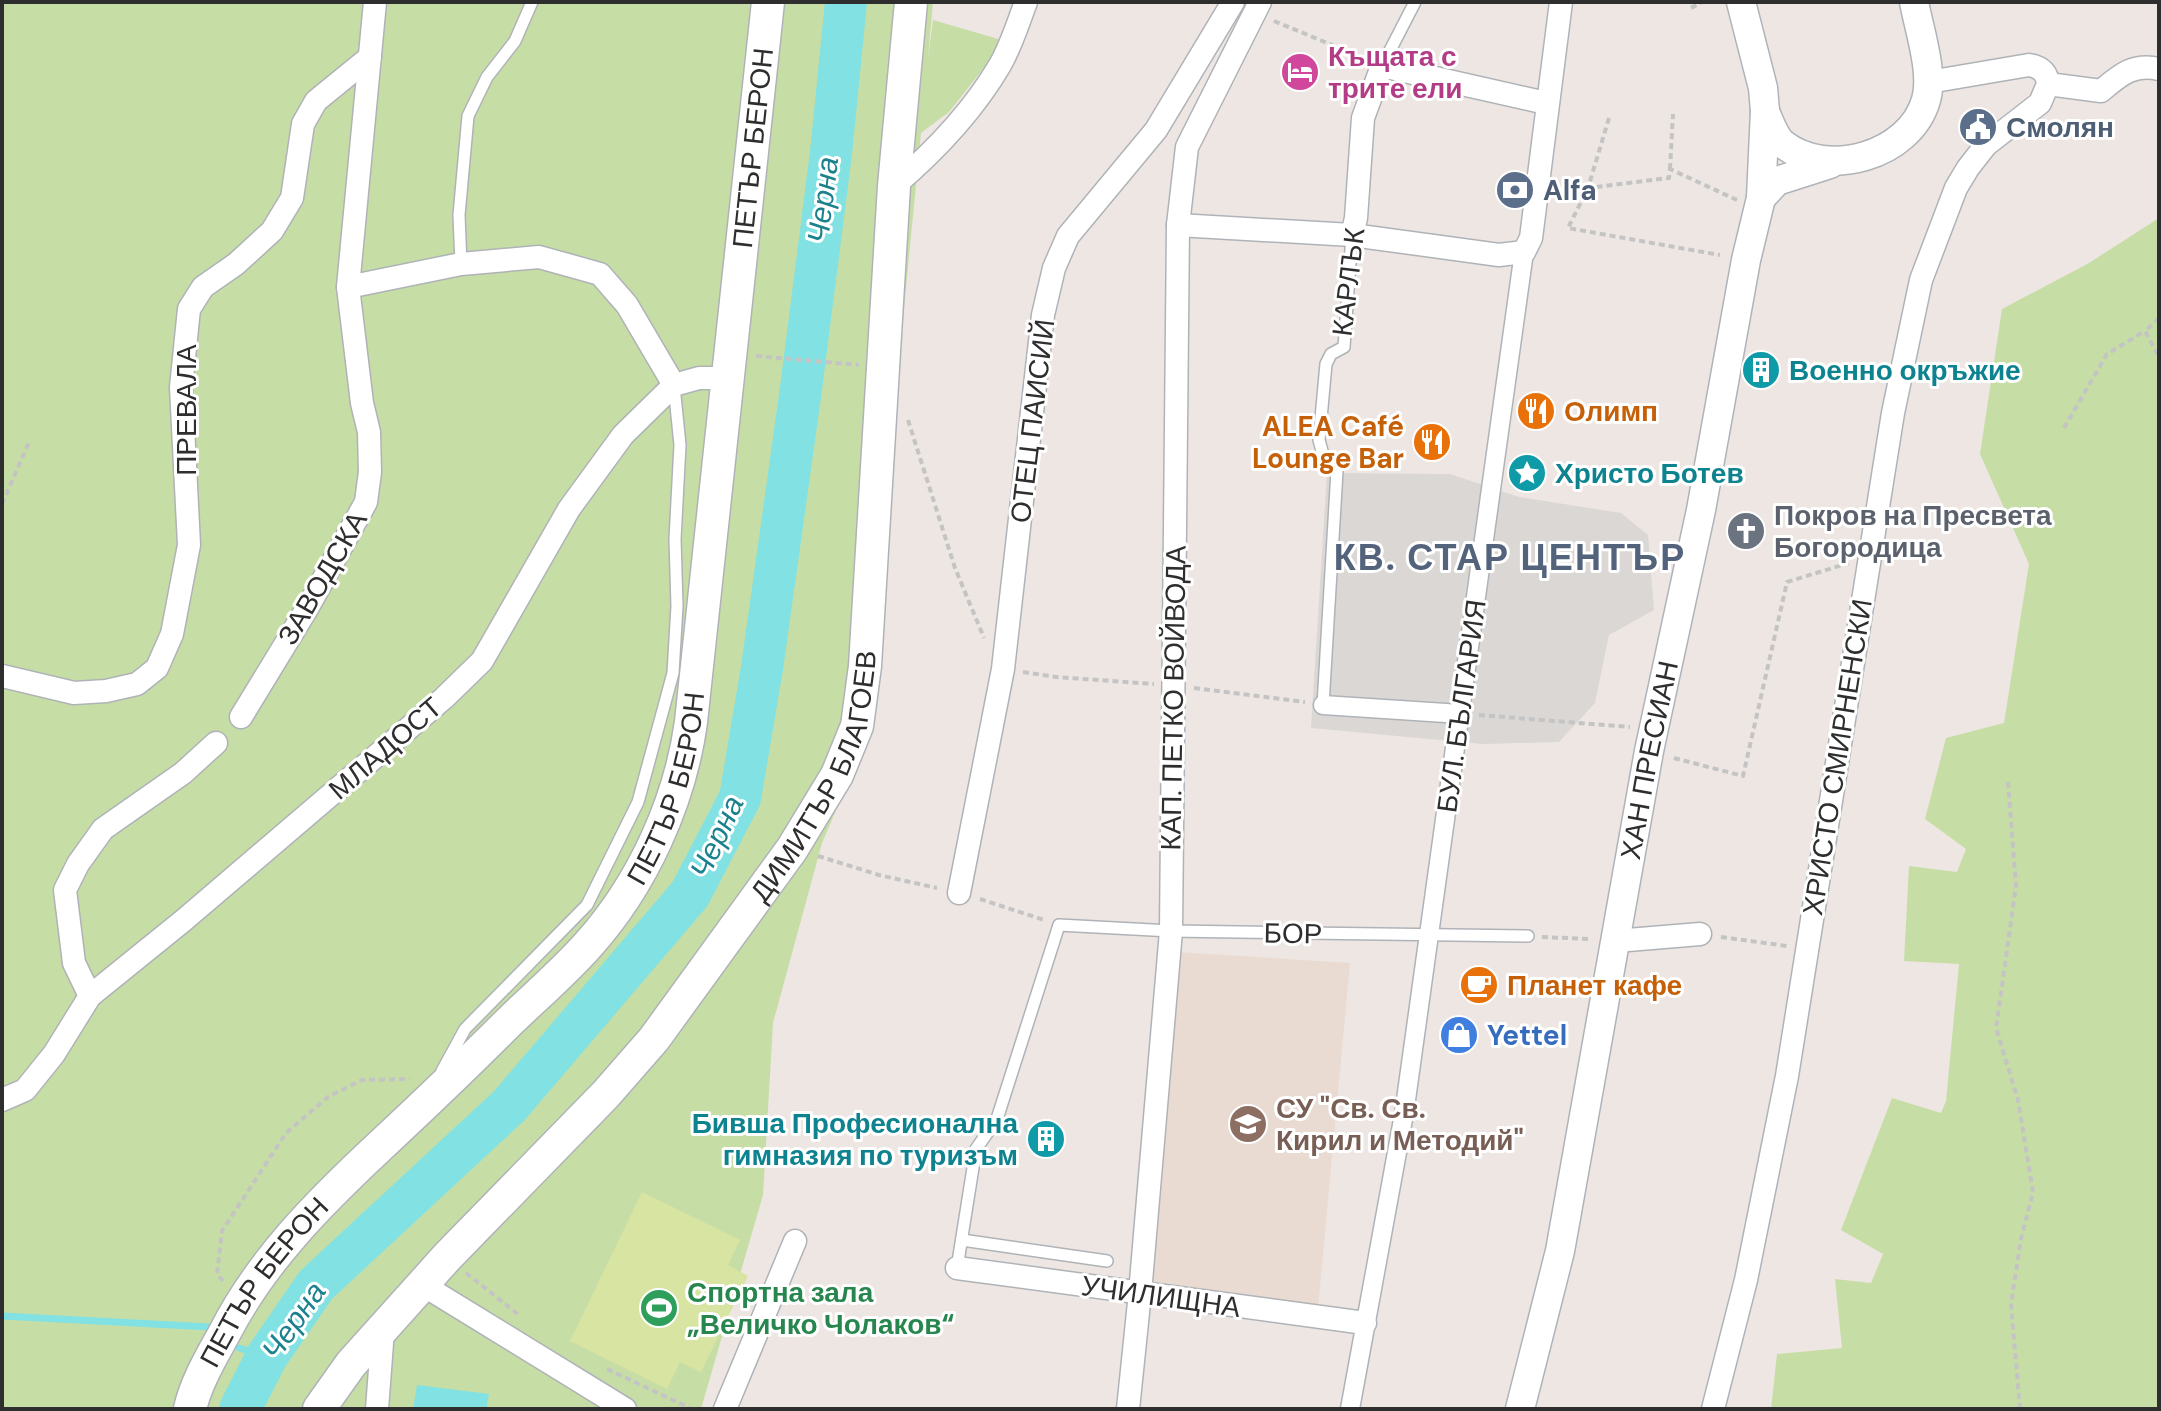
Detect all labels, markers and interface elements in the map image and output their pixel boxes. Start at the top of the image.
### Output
place label: Къщата с трите ели [1328,38,1462,107]
street label: ПЕТЪР БЕРОН [724,46,782,250]
hotel icon: Къщата с трите ели [1279,51,1321,93]
public building icon: Смолян [1957,106,1999,148]
place label: Смолян [2006,109,2114,146]
water label: Черна [798,155,847,245]
bank icon: Alfa [1494,169,1536,211]
place label: Alfa [1543,172,1597,209]
street label: КАРЛЪК [1323,225,1374,338]
street label: ОТЕЦ ПАИСИЙ [1002,317,1063,525]
street label: ПРЕВАЛА [168,344,205,476]
building icon: Военно окръжие [1740,349,1782,391]
place label: Военно окръжие [1789,352,2021,389]
restaurant icon: Олимп [1515,390,1557,432]
place label: Олимп [1564,393,1658,430]
place label: ALEA Café Lounge Bar [1252,408,1404,477]
restaurant icon: ALEA Café Lounge Bar [1411,421,1453,463]
place icon: Христо Ботев [1506,452,1548,494]
place label: Христо Ботев [1555,455,1744,492]
place label: Покров на Пресвета Богородица [1774,497,2052,566]
street label: ЗАВОДСКА [269,504,376,652]
church icon: Покров на Пресвета Богородица [1725,510,1767,552]
district label: КВ. СТАР ЦЕНТЪР [1334,534,1686,581]
street label: КАП. ПЕТКО ВОЙВОДА [1152,545,1195,851]
street label: ХРИСТО СМИРНЕНСКИ [1794,596,1881,918]
street label: БУЛ. БЪЛГАРИЯ [1428,597,1495,815]
street label: ДИМИТЪР БЛАГОЕВ [742,649,885,909]
street label: ХАН ПРЕСИАН [1612,657,1687,862]
street label: МЛАДОСТ [321,689,450,808]
street label: ПЕТЪР БЕРОН [618,690,713,892]
water label: Черна [681,789,753,884]
street label: БОР [1263,914,1323,953]
cafe icon: Планет кафе [1458,964,1500,1006]
place label: Планет кафе [1507,967,1682,1004]
shop icon: Yettel [1438,1014,1480,1056]
place label: Yettel [1487,1017,1567,1054]
place label: СУ "Св. Св. Кирил и Методий" [1276,1090,1524,1159]
school or university icon: СУ "Св. Св. Кирил и Методий" [1227,1103,1269,1145]
place label: Бивша Професионална гимназия по туризъм [692,1105,1018,1174]
building icon: Бивша Професионална гимназия по туризъм [1025,1118,1067,1160]
street label: ПЕТЪР БЕРОН [191,1189,337,1374]
street label: УЧИЛИЩНА [1079,1267,1243,1326]
water label: Черна [253,1274,334,1367]
place label: Спортна зала „Величко Чолаков“ [687,1274,954,1343]
sports icon: Спортна зала „Величко Чолаков“ [638,1287,680,1329]

